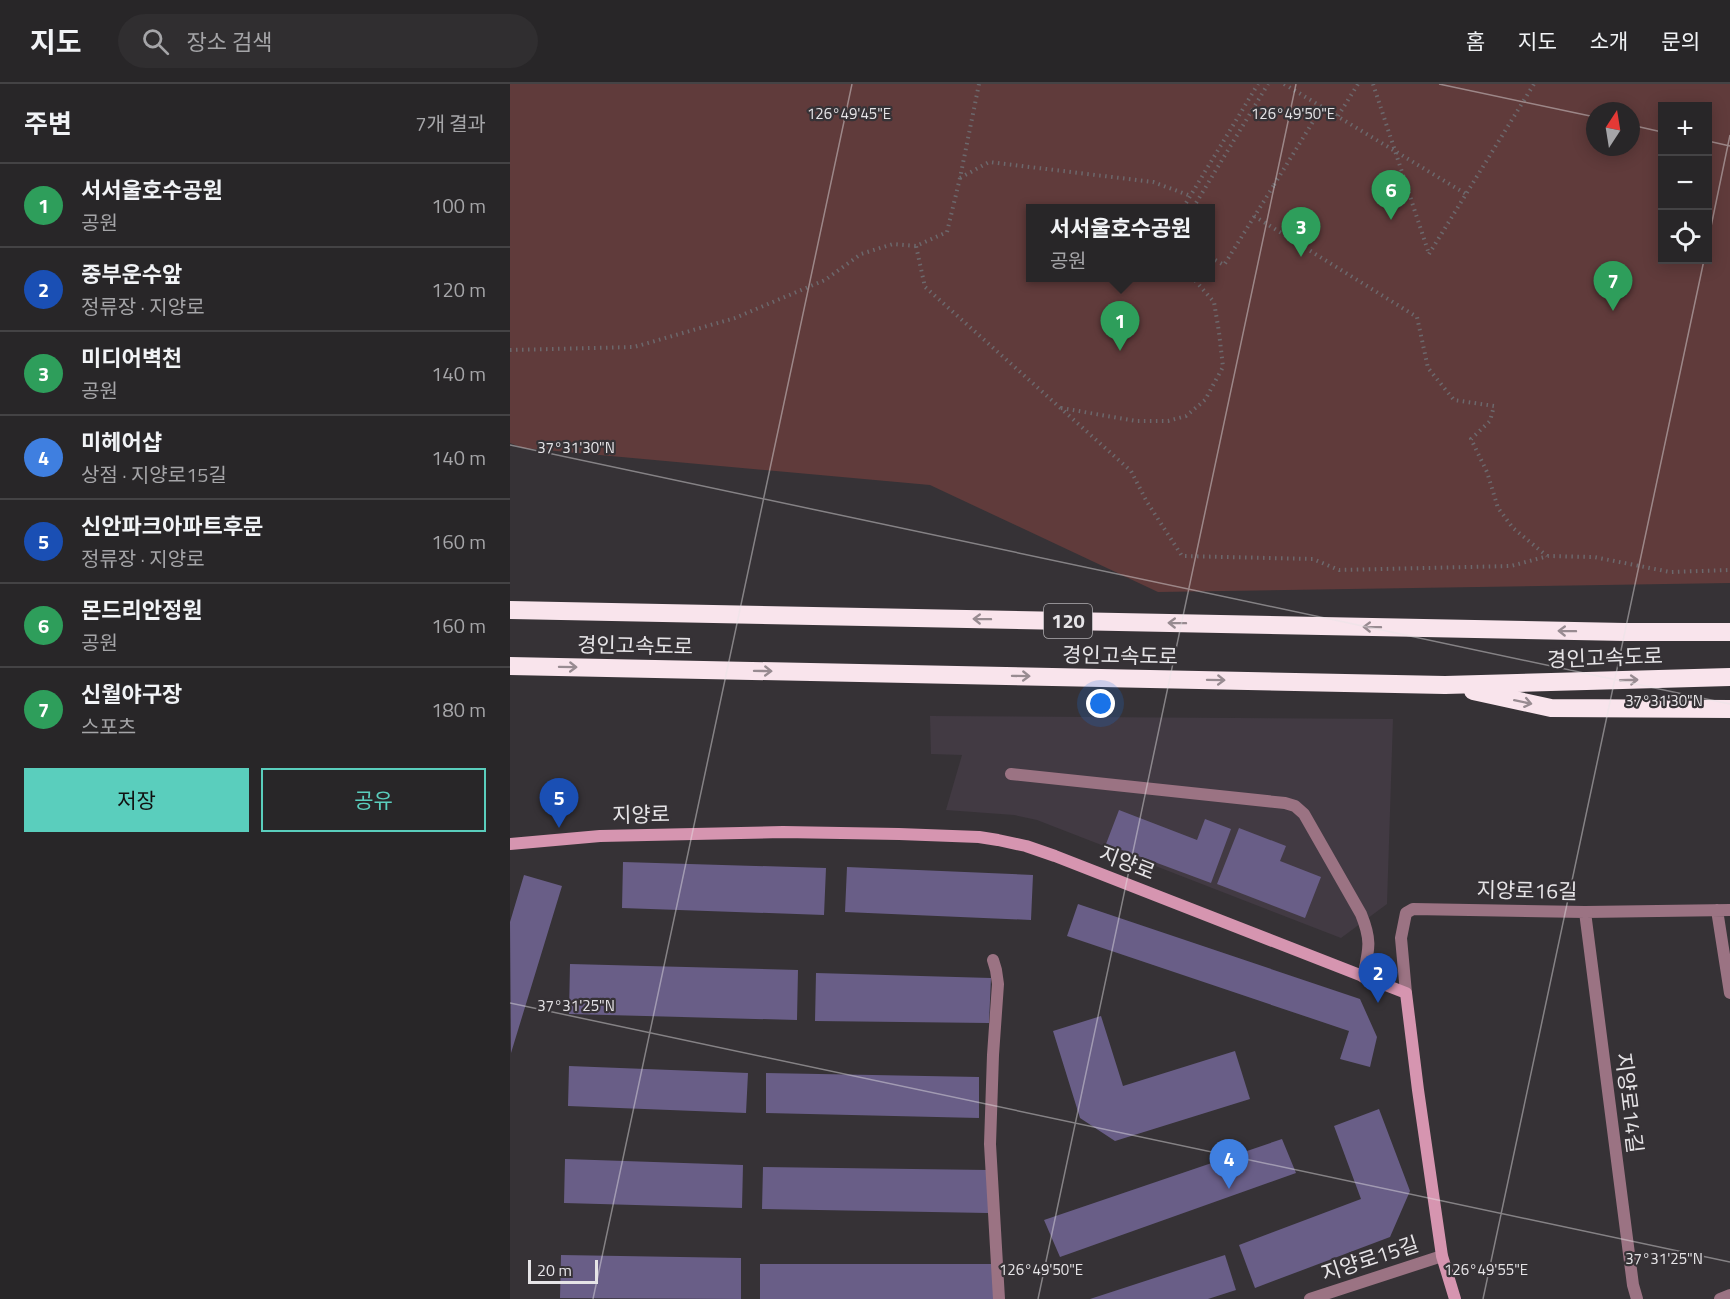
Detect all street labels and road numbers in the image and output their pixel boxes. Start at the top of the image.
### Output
road number: 120 [1044,604,1092,638]
street label: 경인고속도로 [577,628,693,662]
street label: 경인고속도로 [1062,638,1178,672]
street label: 경인고속도로 [1546,639,1663,675]
street label: 지양로 [612,797,670,831]
street label: 지양로 [1095,837,1160,887]
street label: 지양로16길 [1476,873,1578,907]
street label: 지양로14길 [1608,1051,1652,1155]
street label: 지양로15길 [1317,1227,1423,1289]

